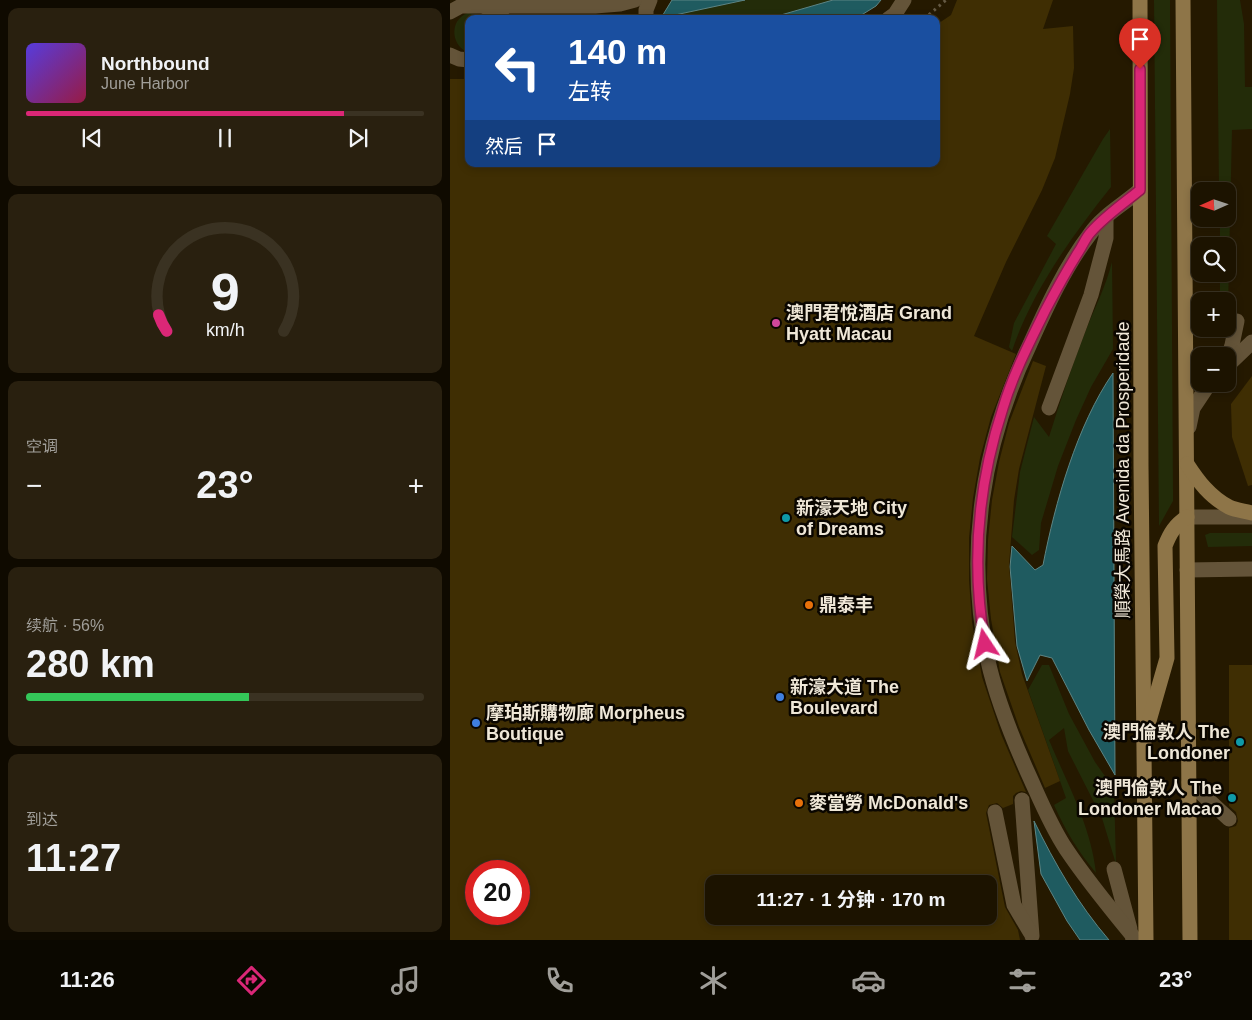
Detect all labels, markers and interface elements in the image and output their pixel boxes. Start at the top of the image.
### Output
pin [1119,18,1161,69]
icon: arrive [1126,25,1154,53]
text: 140 m [568,32,667,71]
icon: left [485,35,550,100]
text: Northbound [101,53,210,74]
text: June Harbor [101,75,189,92]
text: 左转 [568,79,612,104]
icon: previous [78,124,106,152]
icon: pause [211,124,239,152]
icon: next [344,124,372,152]
icon: arrive [533,130,561,158]
text: 然后 [485,136,523,157]
north arrow [1191,182,1236,228]
map controls [1191,182,1236,392]
button: search [1191,237,1236,282]
text: 9 [211,263,239,321]
button: + [1191,292,1236,337]
place label: 澳門君悅酒店 Grand Hyatt Macau [786,303,952,344]
marker: 澳門君悅酒店 Grand Hyatt Macau [770,317,782,329]
text: km/h [206,320,244,340]
street label: 順榮大馬路 Avenida da Prosperidade [1113,322,1133,618]
button: − [1191,347,1236,392]
text: 空调 [26,438,58,455]
text: 23° [196,464,254,506]
text: − [26,470,42,501]
text: + [408,470,424,501]
place label: 新濠天地 City of Dreams [796,498,907,539]
marker: 新濠天地 City of Dreams [780,512,792,524]
place label: 鼎泰丰 [819,595,873,615]
marker: 鼎泰丰 [803,599,815,611]
text: 续航 · 56% [26,617,104,634]
position arrow [958,617,1010,669]
text: 280 km [26,643,155,685]
place label: 新濠大道 The Boulevard [790,677,899,718]
marker: 新濠大道 The Boulevard [774,691,786,703]
place label: 摩珀斯購物廊 Morpheus Boutique [486,702,685,744]
marker: 摩珀斯購物廊 Morpheus Boutique [470,717,482,729]
place label: 澳門倫敦人 The Londoner [1103,722,1230,763]
marker: 澳門倫敦人 The Londoner [1234,736,1246,748]
place label: 澳門倫敦人 The Londoner Macao [1078,778,1222,819]
marker: 澳門倫敦人 The Londoner Macao [1226,792,1238,804]
place label: 麥當勞 McDonald's [809,793,968,813]
marker: 麥當勞 McDonald's [793,797,805,809]
text: 到达 [26,811,58,828]
text: 11:27 [26,837,121,879]
speed limit sign: 20 [465,860,530,925]
text: 11:27 · 1 分钟 · 170 m [756,889,946,910]
icon: directions [234,963,269,998]
icon: music [388,963,423,998]
icon: phone [542,963,577,998]
icon: climate [696,963,731,998]
icon: car [851,963,886,998]
icon: filters [1005,963,1040,998]
text: 11:26 [60,967,115,992]
text: 23° [1159,967,1192,992]

